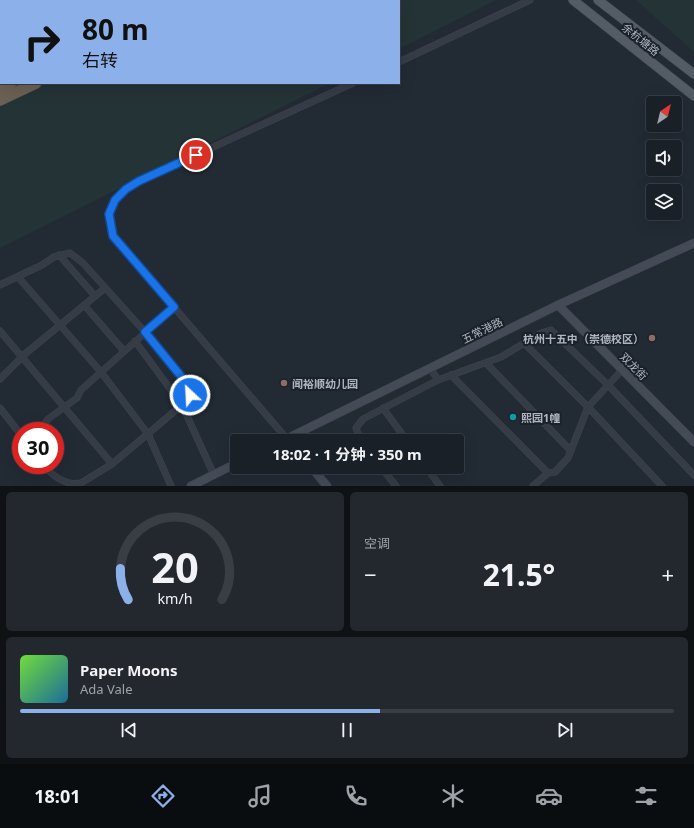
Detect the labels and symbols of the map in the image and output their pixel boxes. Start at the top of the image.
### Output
street label: 余杭塘路 [619,19,663,59]
north arrow [646,96,682,132]
pin [179,138,213,172]
street label: 五常港路 [459,314,505,346]
place label: 杭州十五中（崇德校区） [523,331,644,346]
marker: 杭州十五中（崇德校区） [647,333,657,343]
street label: 双龙街 [617,349,651,383]
position arrow [169,374,211,416]
place label: 闻裕顺幼儿园 [292,376,358,391]
marker: 闻裕顺幼儿园 [279,378,289,388]
place label: 熙园1幢 [521,410,560,425]
marker: 熙园1幢 [508,412,518,422]
speed limit sign: 30 [12,422,64,474]

